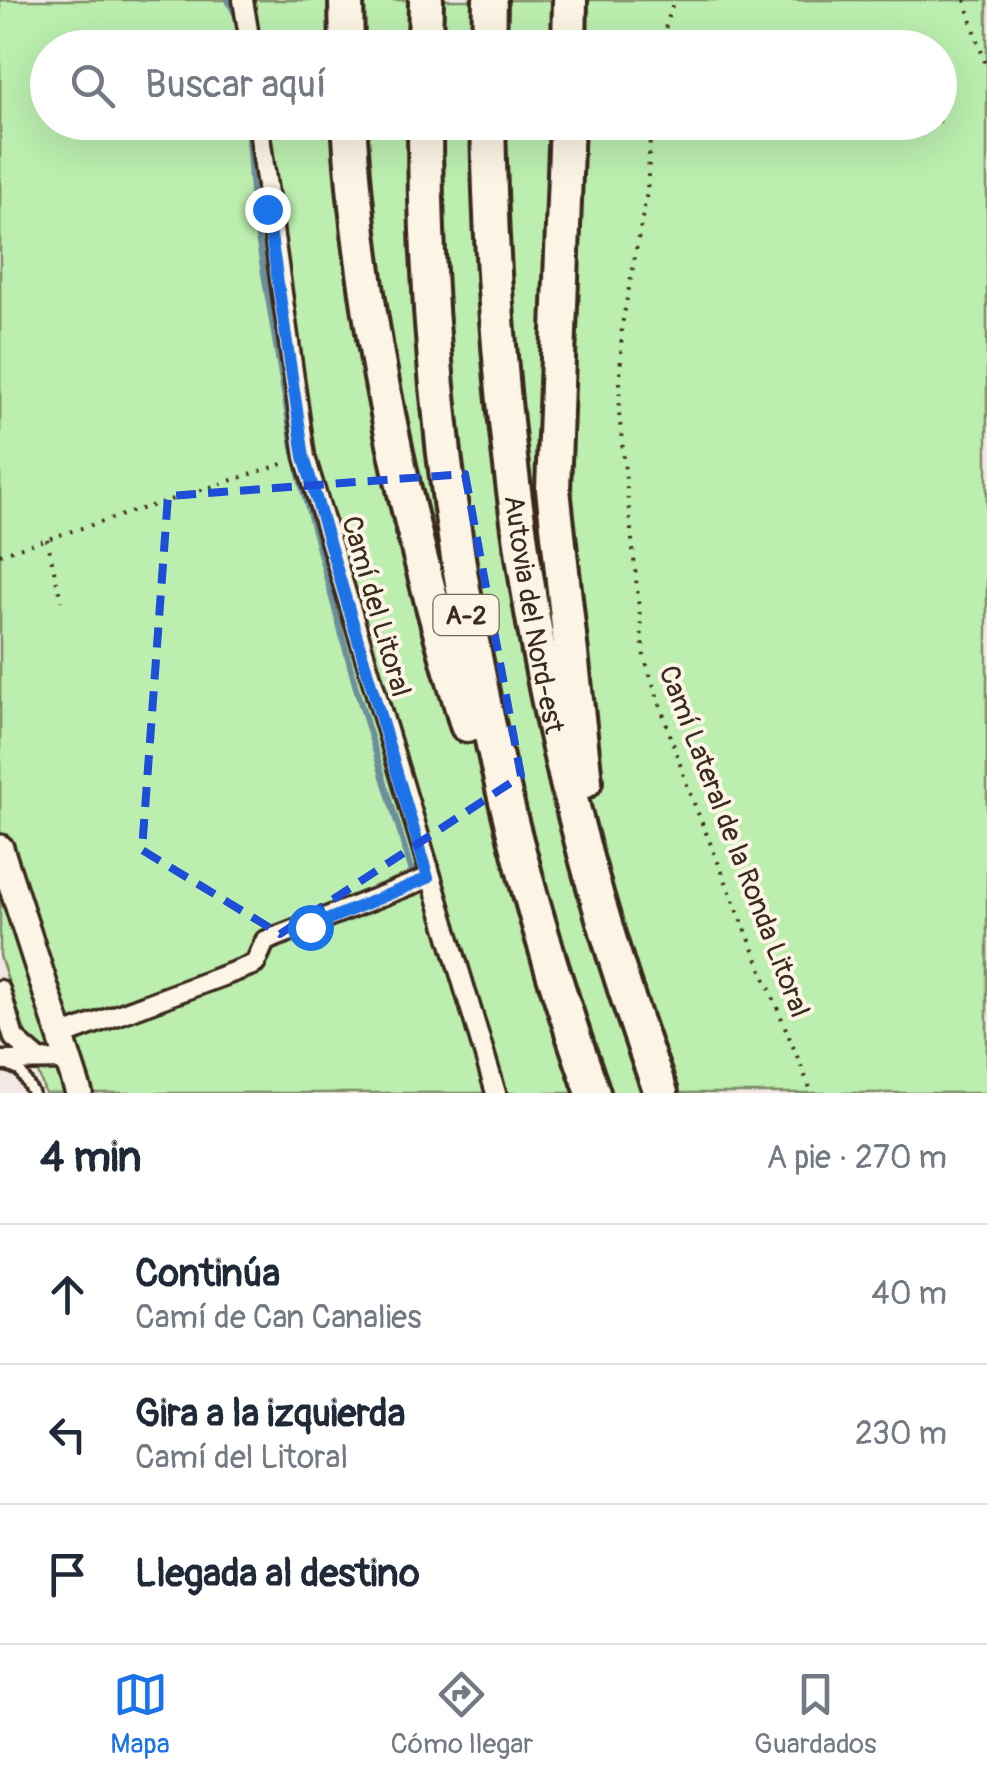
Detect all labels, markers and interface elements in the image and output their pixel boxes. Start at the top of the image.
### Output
search box [30,30,957,140]
icon: search [65,58,120,113]
text: Buscar aquí [145,61,327,109]
route end [245,187,291,233]
street label: Autovia del Nord-est [496,493,571,738]
street label: Camí del Litoral [333,512,418,701]
road number: A-2 [434,595,498,635]
street label: Camí Lateral de la Ronda Litoral [650,661,817,1022]
route start [288,905,334,951]
text: 4 min [40,1132,142,1184]
text: A pie · 270 m [766,1138,947,1178]
text: Continúa [135,1250,280,1298]
icon: ahead [40,1267,95,1322]
text: 40 m [871,1274,947,1314]
text: Camí de Can Canalies [135,1298,421,1338]
text: Gira a la izquierda [135,1390,405,1438]
icon: left [40,1407,95,1462]
text: 230 m [855,1414,947,1454]
text: Camí del Litoral [135,1438,348,1478]
icon: arrive [40,1547,95,1602]
text: Llegada al destino [135,1550,420,1598]
tab: Mapa [110,1667,170,1762]
tab: Cómo llegar [391,1667,533,1762]
tab: Guardados [754,1667,877,1762]

